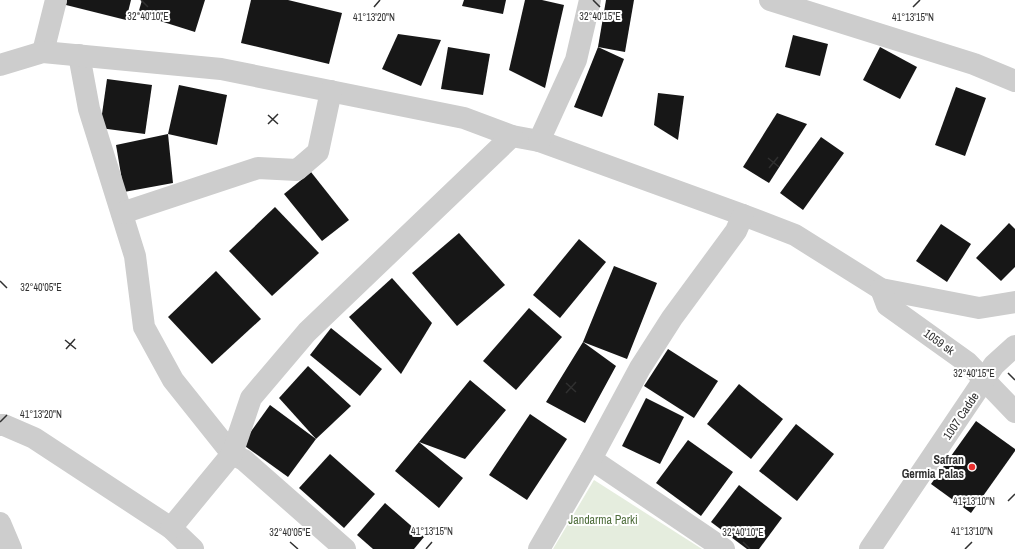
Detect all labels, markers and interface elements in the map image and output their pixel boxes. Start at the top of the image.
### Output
text: 32°40'10"E [127,10,169,23]
text: 32°40'15"E [579,10,621,23]
text: 41°13'20"N [353,11,395,24]
text: 41°13'15"N [892,11,934,24]
text: 32°40'05"E [20,281,62,294]
street label: 1059 sk [920,325,958,359]
text: 32°40'15"E [953,367,995,380]
street label: 1007 Cadde [939,389,983,443]
text: 41°13'20"N [20,408,62,421]
place label: Safran Germia Palas [902,452,965,482]
marker: Safran Germia Palas [967,462,977,472]
text: 41°13'10"N [953,495,995,508]
park label: Jandarma Parki [568,512,638,528]
text: 41°13'15"N [411,525,453,538]
text: 41°13'10"N [951,525,993,538]
text: 32°40'05"E [269,526,311,539]
text: 32°40'10"E [722,526,764,539]

